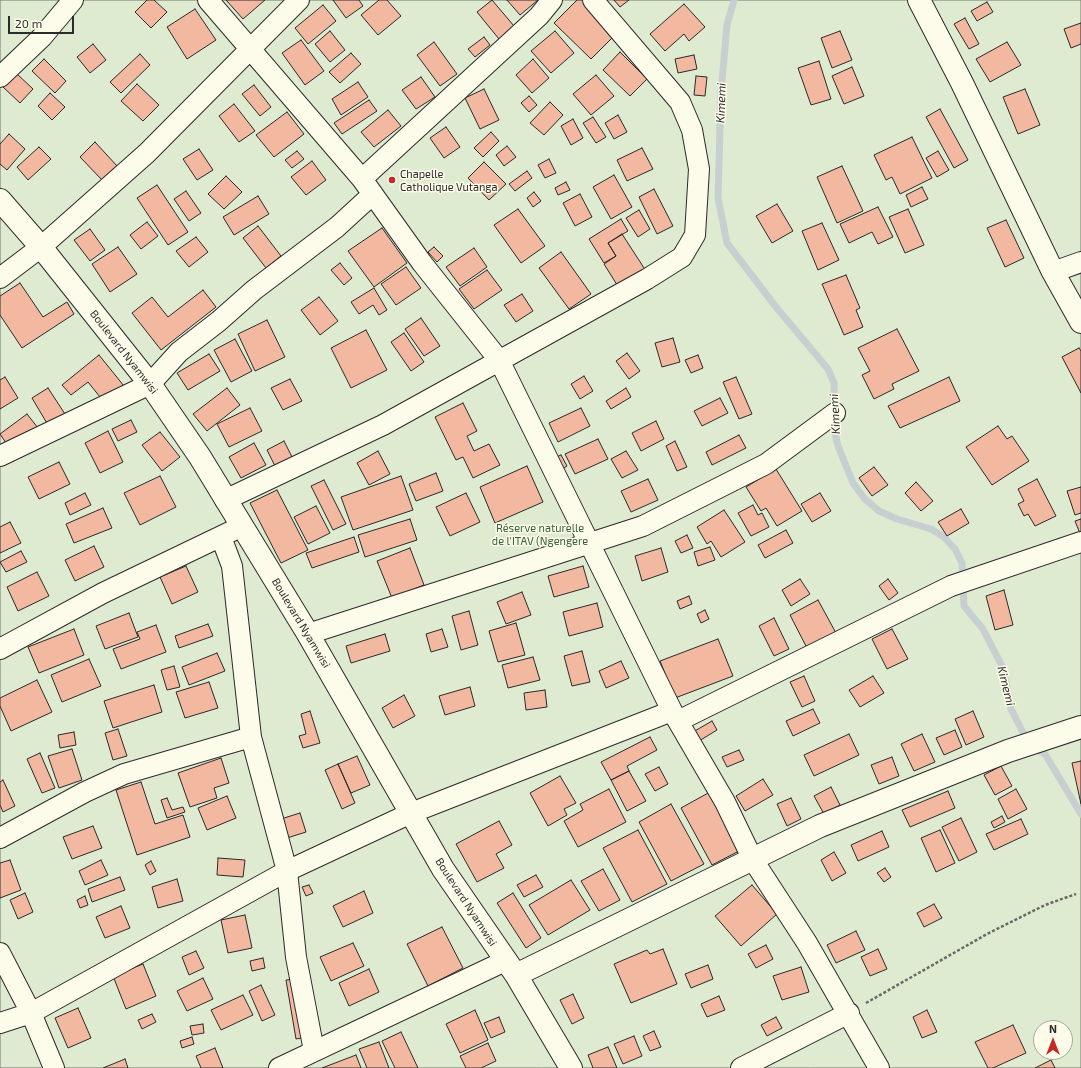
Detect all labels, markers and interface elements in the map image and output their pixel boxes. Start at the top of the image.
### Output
scale bar [10,8,76,34]
text: 20 m [15,16,42,30]
water label: Kimemi [713,83,729,123]
place label: Chapelle Catholique Vutanga [400,167,497,193]
marker: Chapelle Catholique Vutanga [387,175,397,185]
street label: Boulevard Nyamwisi [87,307,161,397]
water label: Kimemi [827,393,843,435]
park label: Réserve naturelle de l'ITAV (Ngengere [492,521,588,547]
street label: Boulevard Nyamwisi [269,576,333,670]
water label: Kimemi [994,665,1018,707]
street label: Boulevard Nyamwisi [433,855,499,949]
north arrow [1033,1020,1073,1060]
text: N [1049,1022,1057,1035]

